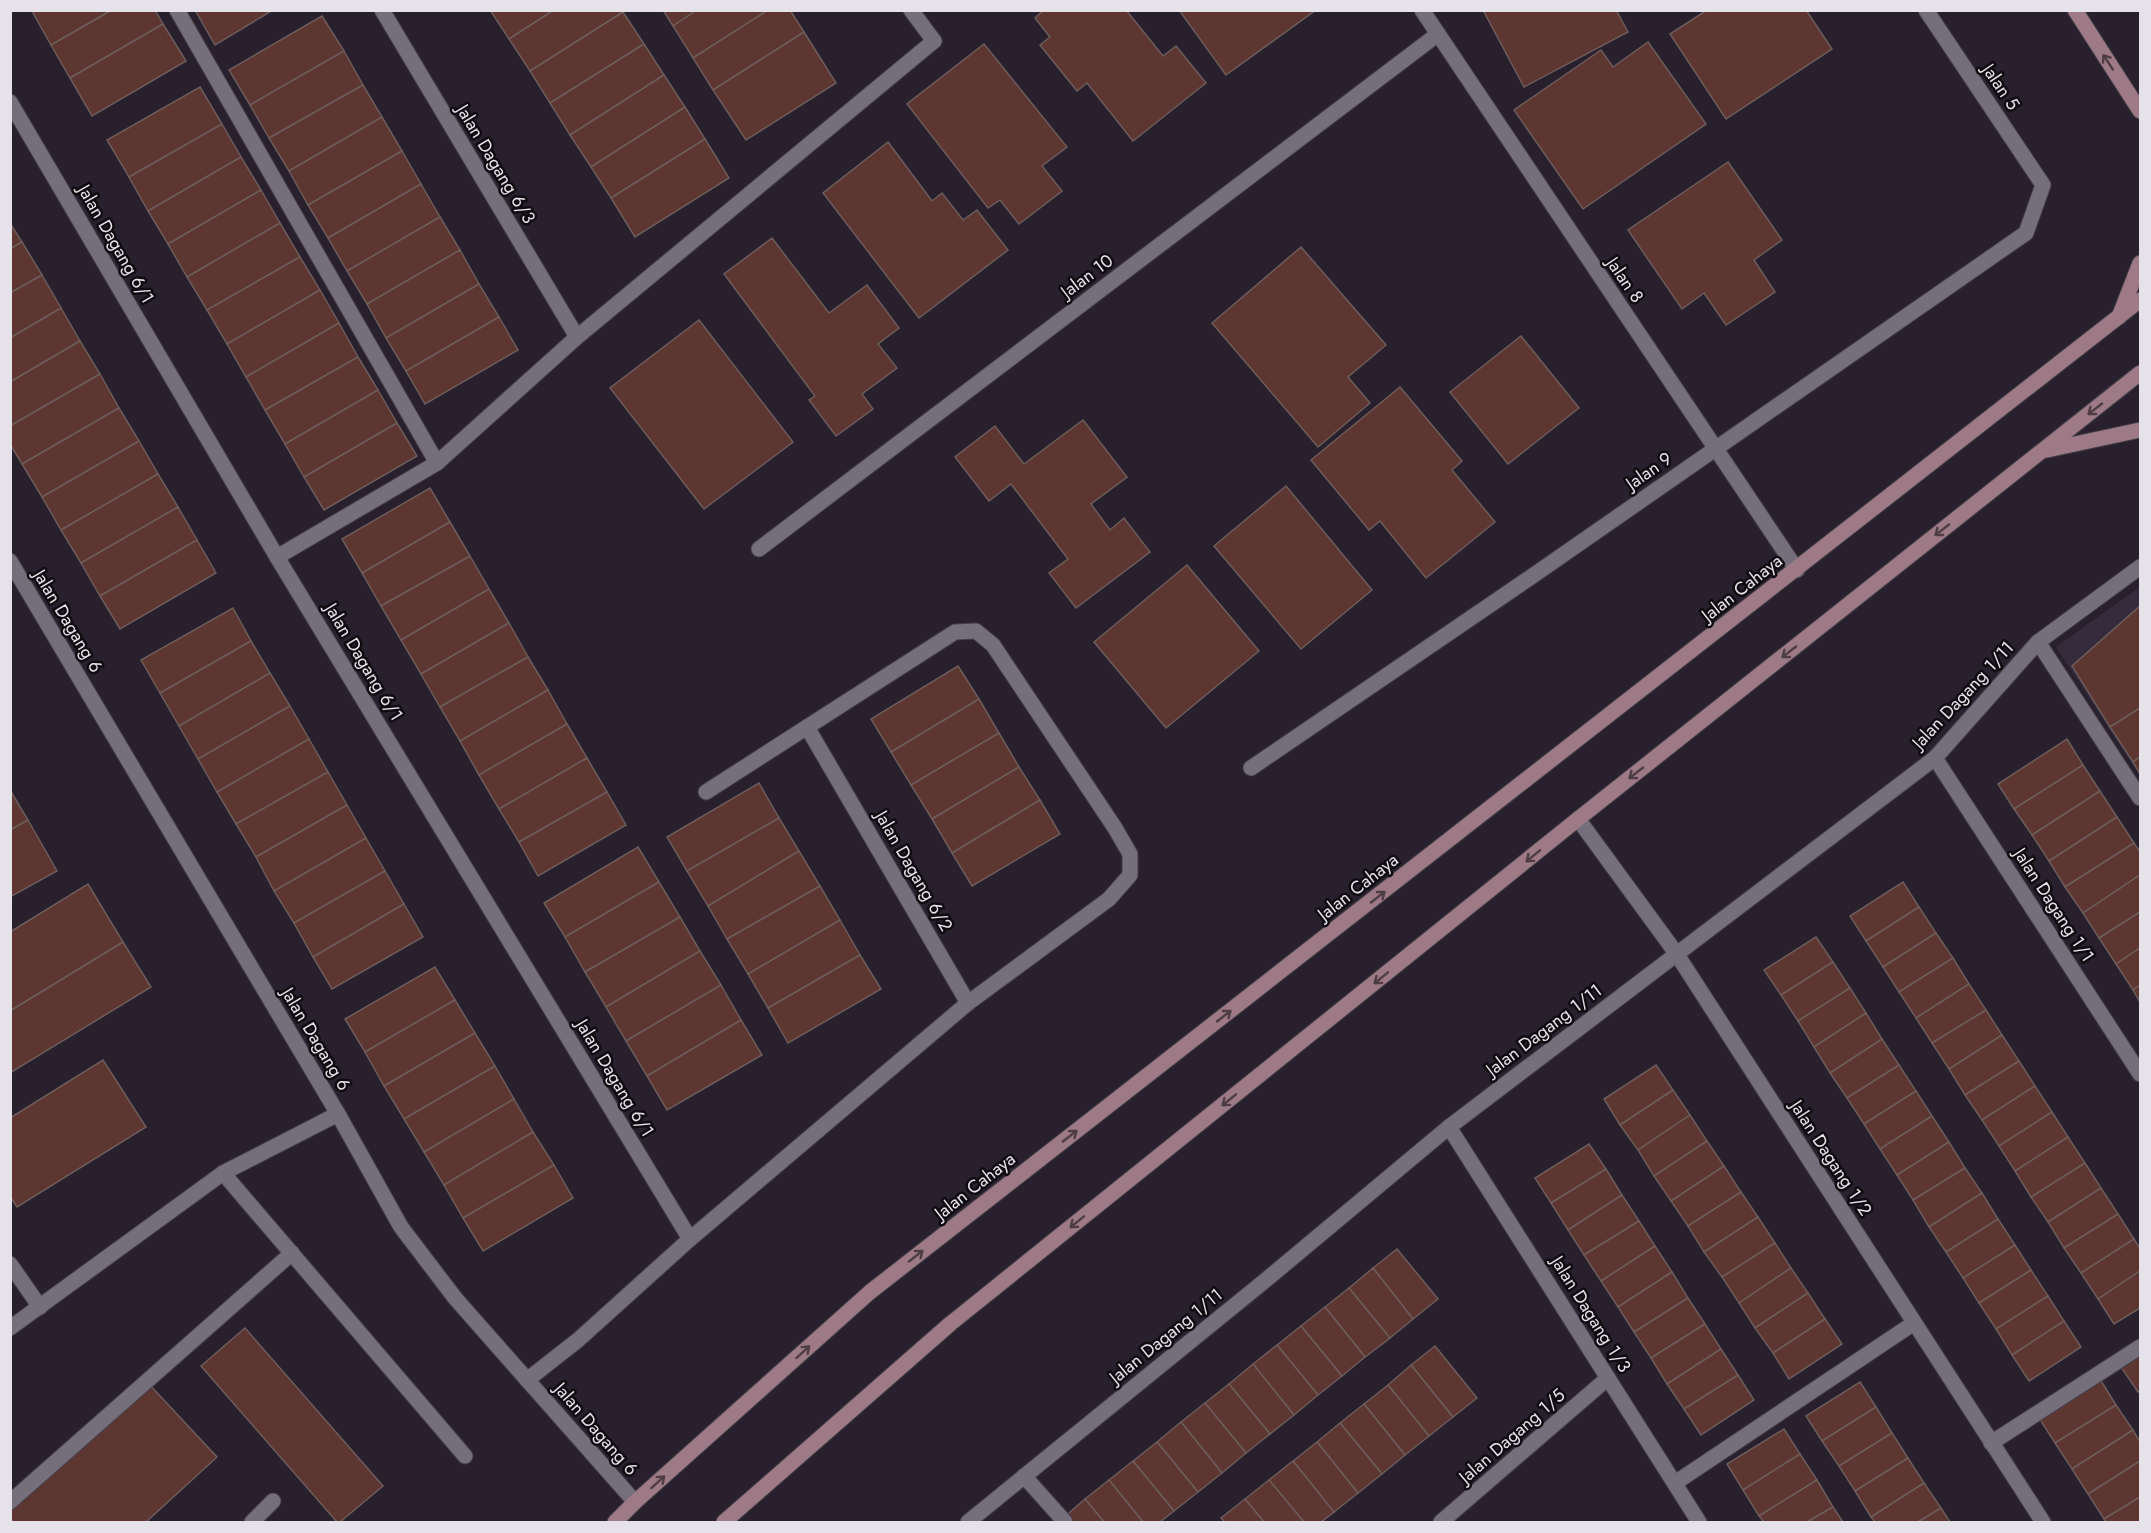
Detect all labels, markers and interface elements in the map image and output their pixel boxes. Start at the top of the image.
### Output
one-way arrow [2102,54,2114,71]
street label: Jalan 5 [1975,57,2026,115]
street label: Jalan Dagang 6/3 [449,98,542,229]
street label: Jalan Dagang 6/1 [70,178,161,308]
street label: Jalan 10 [1054,248,1119,305]
street label: Jalan 8 [1599,250,1650,308]
one-way arrow [2087,403,2103,416]
street label: Jalan 9 [1619,446,1677,497]
one-way arrow [1934,524,1950,537]
street label: Jalan Cahaya [1695,548,1788,629]
street label: Jalan Dagang 6 [26,563,109,677]
street label: Jalan Dagang 6/1 [318,596,409,726]
street label: Jalan Dagang 1/11 [1905,635,2020,756]
one-way arrow [1781,645,1797,658]
one-way arrow [1629,766,1645,779]
street label: Jalan Dagang 6/2 [868,804,959,936]
street label: Jalan Dagang 1/1 [2006,841,2101,967]
street label: Jalan Cahaya [1311,847,1404,928]
one-way arrow [1525,849,1541,862]
one-way arrow [1369,890,1385,903]
one-way arrow [1373,971,1389,984]
street label: Jalan Dagang 1/11 [1479,978,1607,1083]
street label: Jalan Dagang 6 [274,981,357,1095]
one-way arrow [1216,1010,1232,1023]
street label: Jalan Dagang 6/1 [569,1012,660,1142]
one-way arrow [1221,1093,1237,1106]
street label: Jalan Dagang 1/2 [1783,1093,1878,1221]
one-way arrow [1062,1130,1078,1143]
street label: Jalan Cahaya [928,1146,1021,1227]
one-way arrow [1069,1216,1085,1229]
street label: Jalan Dagang 1/3 [1544,1249,1637,1377]
one-way arrow [908,1250,924,1263]
street label: Jalan Dagang 1/11 [1102,1282,1228,1391]
one-way arrow [795,1345,810,1359]
street label: Jalan Dagang 6 [547,1375,644,1481]
street label: Jalan Dagang 1/5 [1452,1383,1571,1491]
one-way arrow [650,1475,665,1489]

